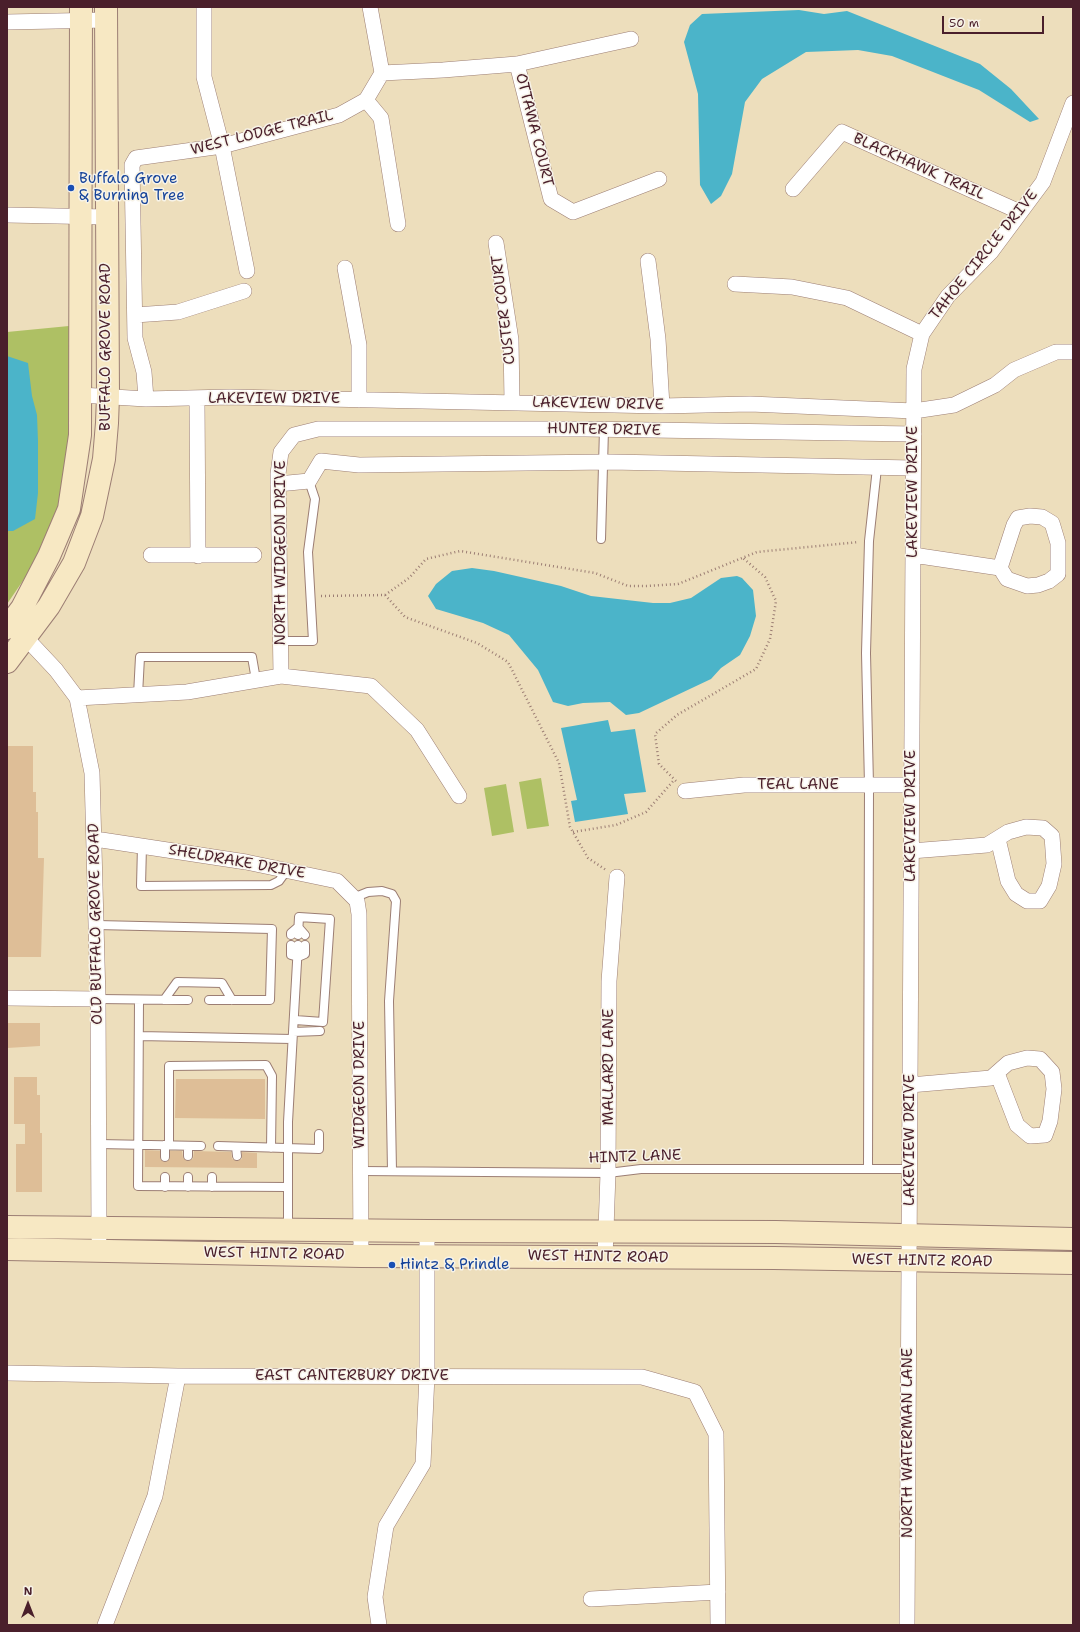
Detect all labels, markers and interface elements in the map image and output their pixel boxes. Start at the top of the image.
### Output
scale bar [944,8,1046,34]
text: 50 m [949,15,979,31]
street label: OTTAWA COURT [511,71,557,189]
street label: WEST LODGE TRAIL [189,107,335,159]
street label: BLACKHAWK TRAIL [850,130,988,204]
place label: Buffalo Grove & Burning Tree [79,170,185,205]
marker: Buffalo Grove & Burning Tree [66,183,76,193]
street label: TAHOE CIRCLE DRIVE [926,186,1042,324]
street label: CUSTER COURT [488,254,520,366]
street label: BUFFALO GROVE ROAD [97,263,115,431]
street label: LAKEVIEW DRIVE [208,390,340,408]
street label: LAKEVIEW DRIVE [532,394,664,414]
street label: HUNTER DRIVE [547,420,661,440]
street label: LAKEVIEW DRIVE [904,426,922,558]
street label: NORTH WIDGEON DRIVE [272,460,290,646]
street label: LAKEVIEW DRIVE [902,750,920,882]
street label: TEAL LANE [757,776,839,794]
street label: OLD BUFFALO GROVE ROAD [85,823,107,1025]
street label: SHELDRAKE DRIVE [167,841,307,883]
street label: MALLARD LANE [600,1009,618,1125]
street label: WIDGEON DRIVE [351,1021,369,1149]
street label: LAKEVIEW DRIVE [901,1074,919,1206]
street label: HINTZ LANE [588,1146,682,1168]
street label: WEST HINTZ ROAD [203,1244,345,1264]
street label: WEST HINTZ ROAD [527,1247,669,1267]
street label: WEST HINTZ ROAD [851,1251,993,1271]
place label: Hintz & Prindle [400,1256,509,1274]
marker: Hintz & Prindle [387,1260,397,1270]
street label: NORTH WATERMAN LANE [899,1348,917,1538]
street label: EAST CANTERBURY DRIVE [255,1367,449,1385]
north arrow [8,1584,48,1624]
text: N [24,1584,32,1599]

